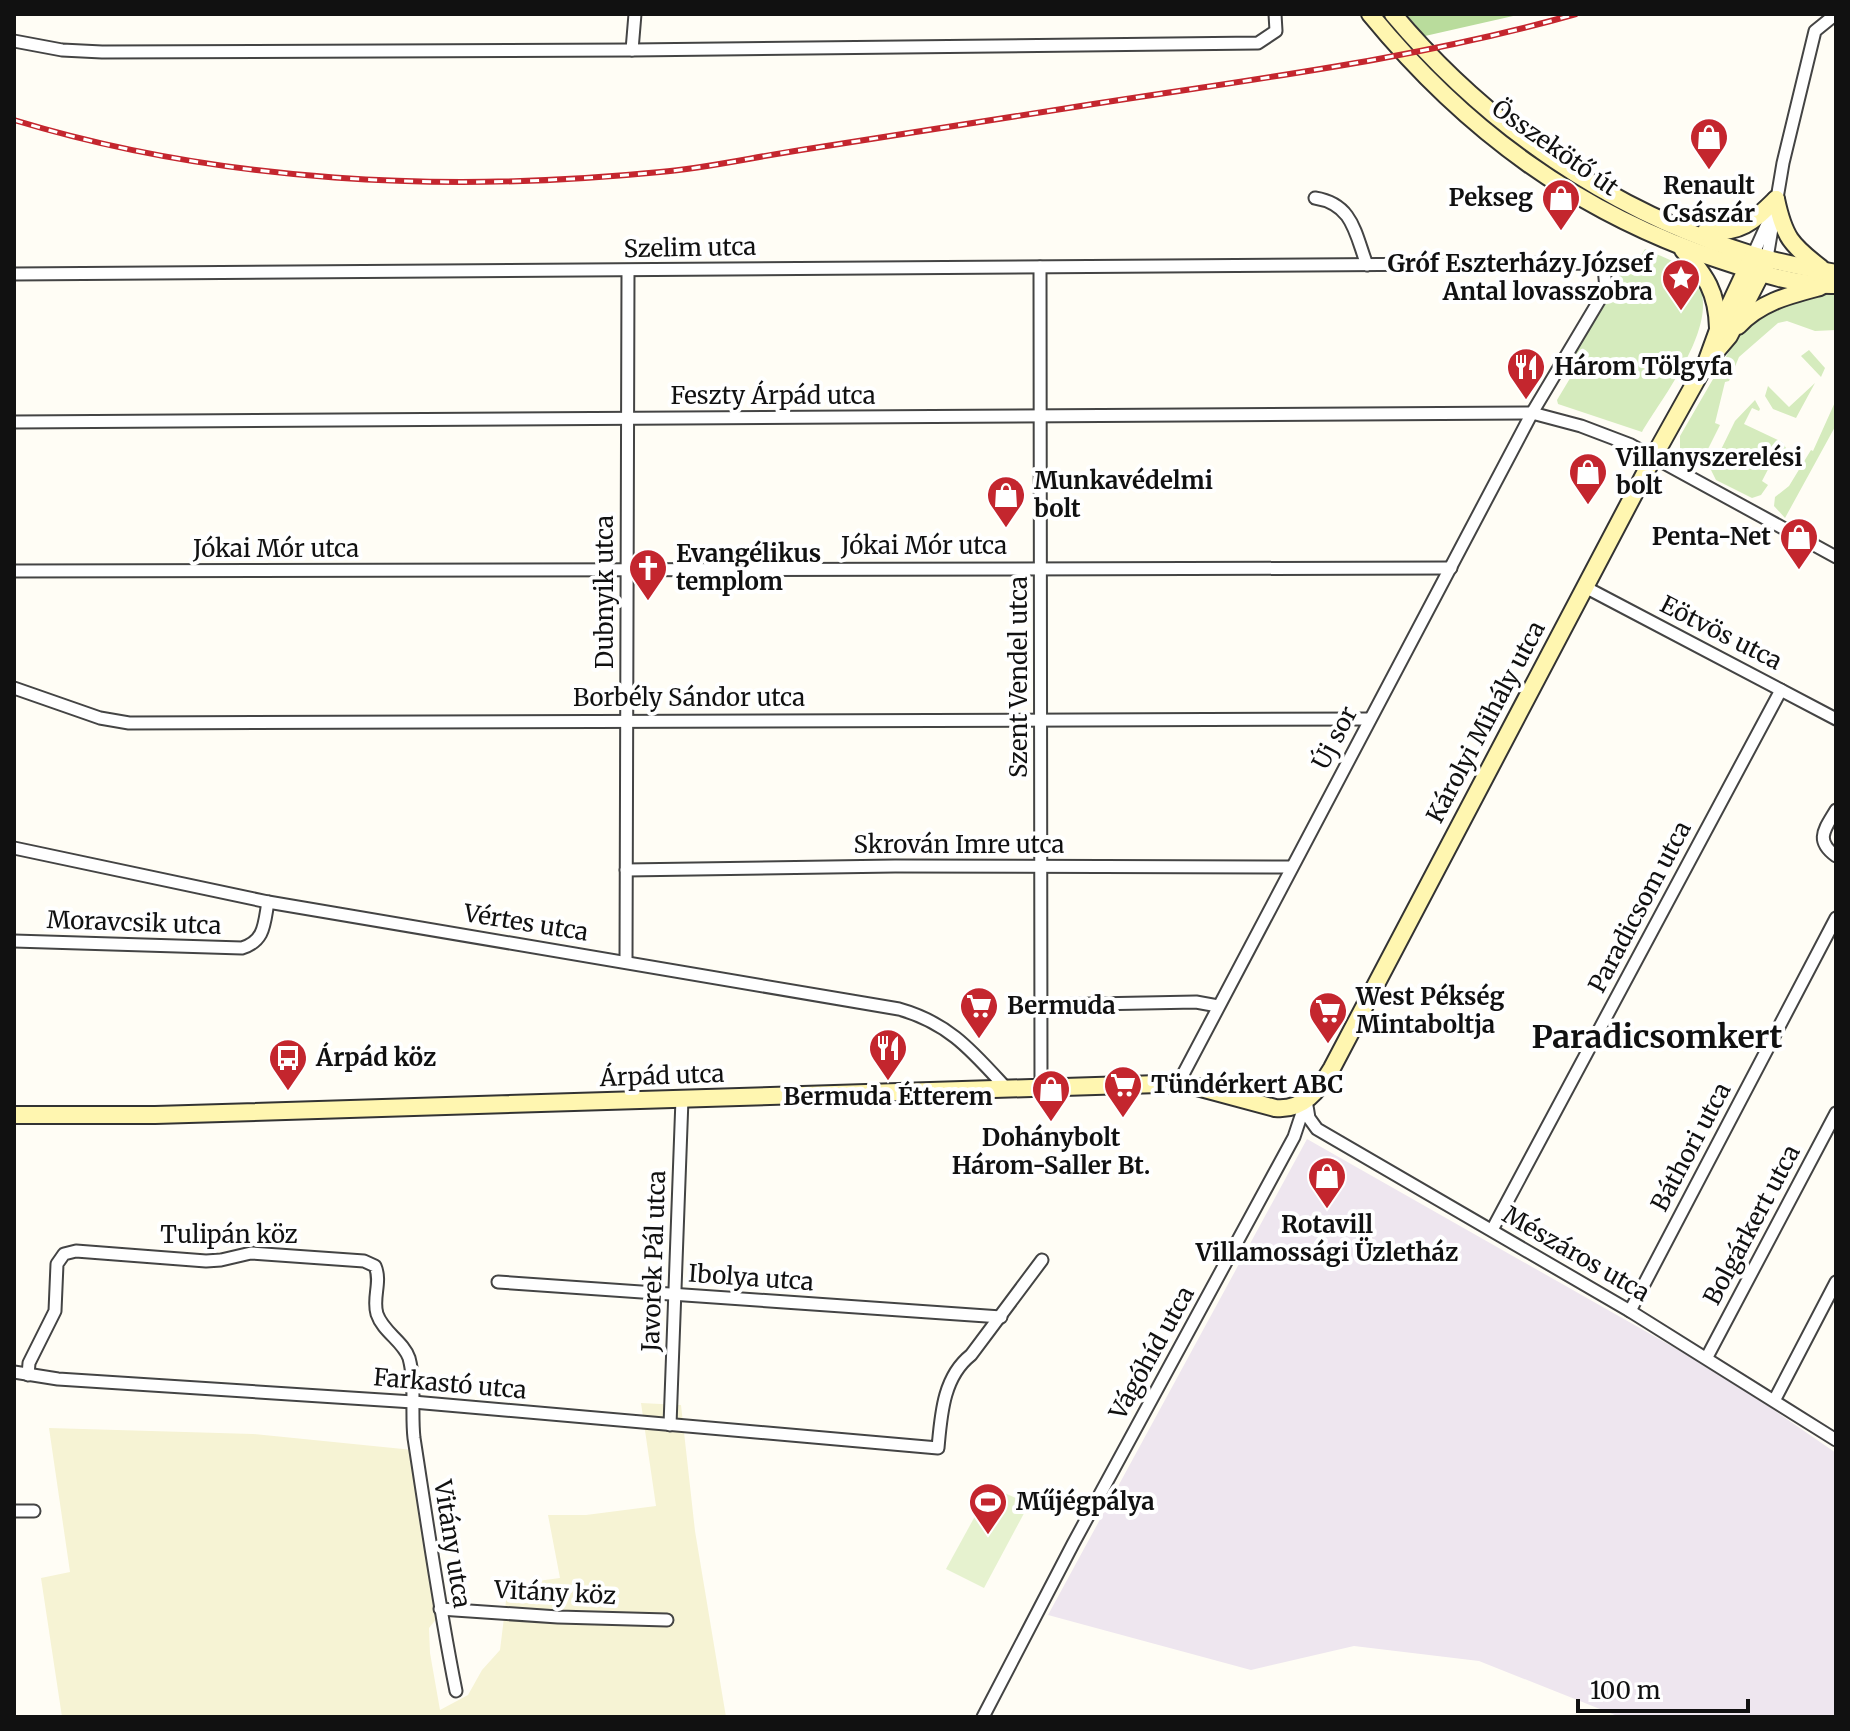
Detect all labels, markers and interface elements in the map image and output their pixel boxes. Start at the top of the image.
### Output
street label: Összekötő út [1486,93,1625,203]
shop icon: Renault Császár [1688,116,1730,171]
place label: Renault Császár [1663,170,1755,229]
shop icon: Pekseg [1540,177,1582,232]
place label: Pekseg [1449,182,1533,213]
street label: Szelim utca [623,231,757,264]
place label: Gróf Eszterházy József Antal lovasszobra [1388,248,1654,307]
place icon: Gróf Eszterházy József Antal lovasszobra [1660,257,1702,312]
restaurant icon: Három Tölgyfa [1505,346,1547,401]
place label: Három Tölgyfa [1554,351,1733,382]
street label: Feszty Árpád utca [670,380,876,411]
place label: Villanyszerelési bolt [1615,442,1802,501]
shop icon: Villanyszerelési bolt [1567,451,1609,506]
place label: Munkavédelmi bolt [1034,465,1213,524]
shop icon: Munkavédelmi bolt [985,474,1027,529]
street label: Dubnyik utca [589,515,620,669]
shop icon: Penta-Net [1778,516,1820,571]
place label: Penta-Net [1652,521,1771,552]
street label: Jókai Mór utca [840,530,1007,561]
street label: Jókai Mór utca [192,533,359,564]
place label: Evangélikus templom [676,538,821,597]
church icon: Evangélikus templom [627,547,669,602]
street label: Szent Vendel utca [1003,576,1034,778]
street label: Eötvös utca [1655,589,1787,677]
street label: Károlyi Mihály utca [1419,615,1552,828]
street label: Borbély Sándor utca [573,682,805,713]
street label: Új sor [1304,700,1364,775]
street label: Paradicsom utca [1581,816,1698,998]
street label: Skrován Imre utca [854,829,1065,860]
street label: Vértes utca [461,897,591,948]
street label: Moravcsik utca [46,904,222,941]
place label: West Pékség Mintaboltja [1355,981,1505,1040]
supermarket icon: Bermuda [958,985,1000,1040]
place label: Bermuda [1007,990,1116,1021]
supermarket icon: West Pékség Mintaboltja [1307,990,1349,1045]
district label: Paradicsomkert [1532,1017,1783,1057]
restaurant icon: Bermuda Étterem [867,1027,909,1082]
bus stop icon: Árpád köz [267,1037,309,1092]
place label: Árpád köz [315,1041,436,1073]
street label: Árpád utca [598,1058,725,1093]
supermarket icon: Tündérkert ABC [1102,1064,1144,1119]
shop icon: Dohánybolt Három-Saller Bt. [1030,1068,1072,1123]
place label: Tündérkert ABC [1151,1069,1343,1100]
street label: Báthori utca [1644,1077,1737,1216]
place label: Bermuda Étterem [783,1080,993,1112]
place label: Dohánybolt Három-Saller Bt. [952,1122,1150,1181]
street label: Bolgárkert utca [1696,1139,1807,1310]
shop icon: Rotavill Villamossági Üzletház [1306,1155,1348,1210]
street label: Javorek Pál utca [635,1170,672,1353]
street label: Mészáros utca [1497,1199,1655,1308]
place label: Rotavill Villamossági Üzletház [1195,1209,1458,1268]
street label: Tulipán köz [160,1219,298,1250]
street label: Ibolya utca [687,1258,815,1297]
street label: Vágóhíd utca [1102,1280,1201,1426]
street label: Farkastó utca [372,1361,528,1406]
street label: Vitány utca [427,1477,478,1610]
sports icon: Műjégpálya [967,1481,1009,1536]
place label: Műjégpálya [1016,1486,1155,1517]
street label: Vitány köz [492,1574,617,1611]
scale bar [1578,1663,1748,1713]
text: 100 m [1590,1675,1661,1706]

